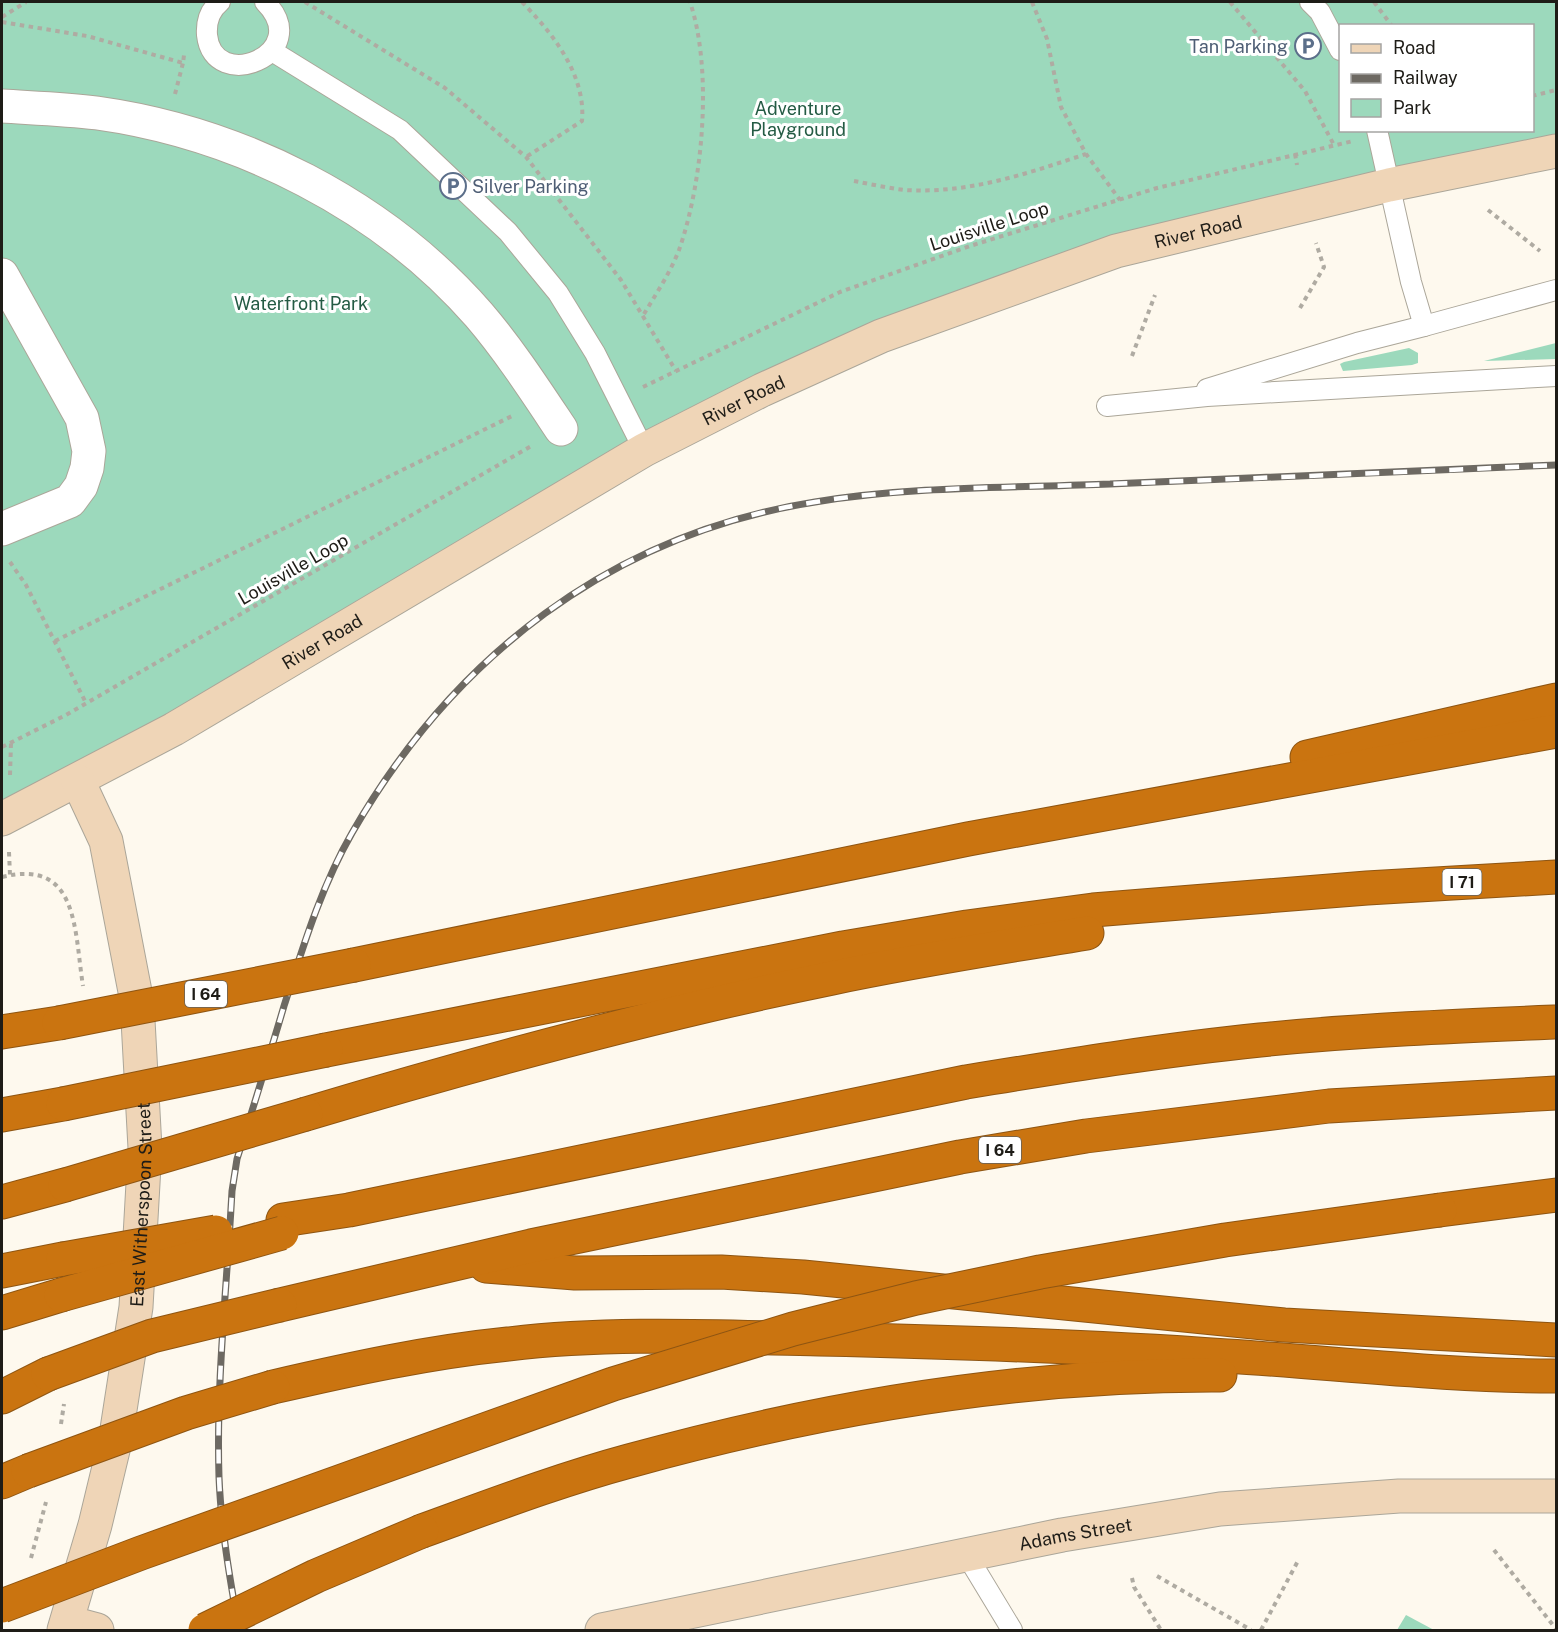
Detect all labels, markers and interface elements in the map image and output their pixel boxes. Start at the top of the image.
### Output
legend [1339,24,1534,132]
parking icon: Tan Parking [1293,31,1323,61]
place label: Tan Parking [1189,36,1288,57]
text: Road [1393,37,1436,58]
text: Railway [1393,67,1458,88]
text: Park [1393,97,1431,118]
park label: Adventure Playground [750,98,846,140]
parking icon: Silver Parking [438,171,468,201]
place label: Silver Parking [472,176,589,197]
street label: Louisville Loop [927,197,1051,255]
street label: River Road [1152,210,1244,252]
park label: Waterfront Park [234,293,368,314]
street label: River Road [698,371,788,429]
street label: Louisville Loop [234,529,352,609]
street label: River Road [278,609,366,673]
road number: I 71 [1442,869,1482,895]
road number: I 64 [185,981,227,1007]
street label: East Witherspoon Street [126,1102,156,1307]
road number: I 64 [979,1137,1021,1163]
street label: Adams Street [1017,1513,1133,1554]

